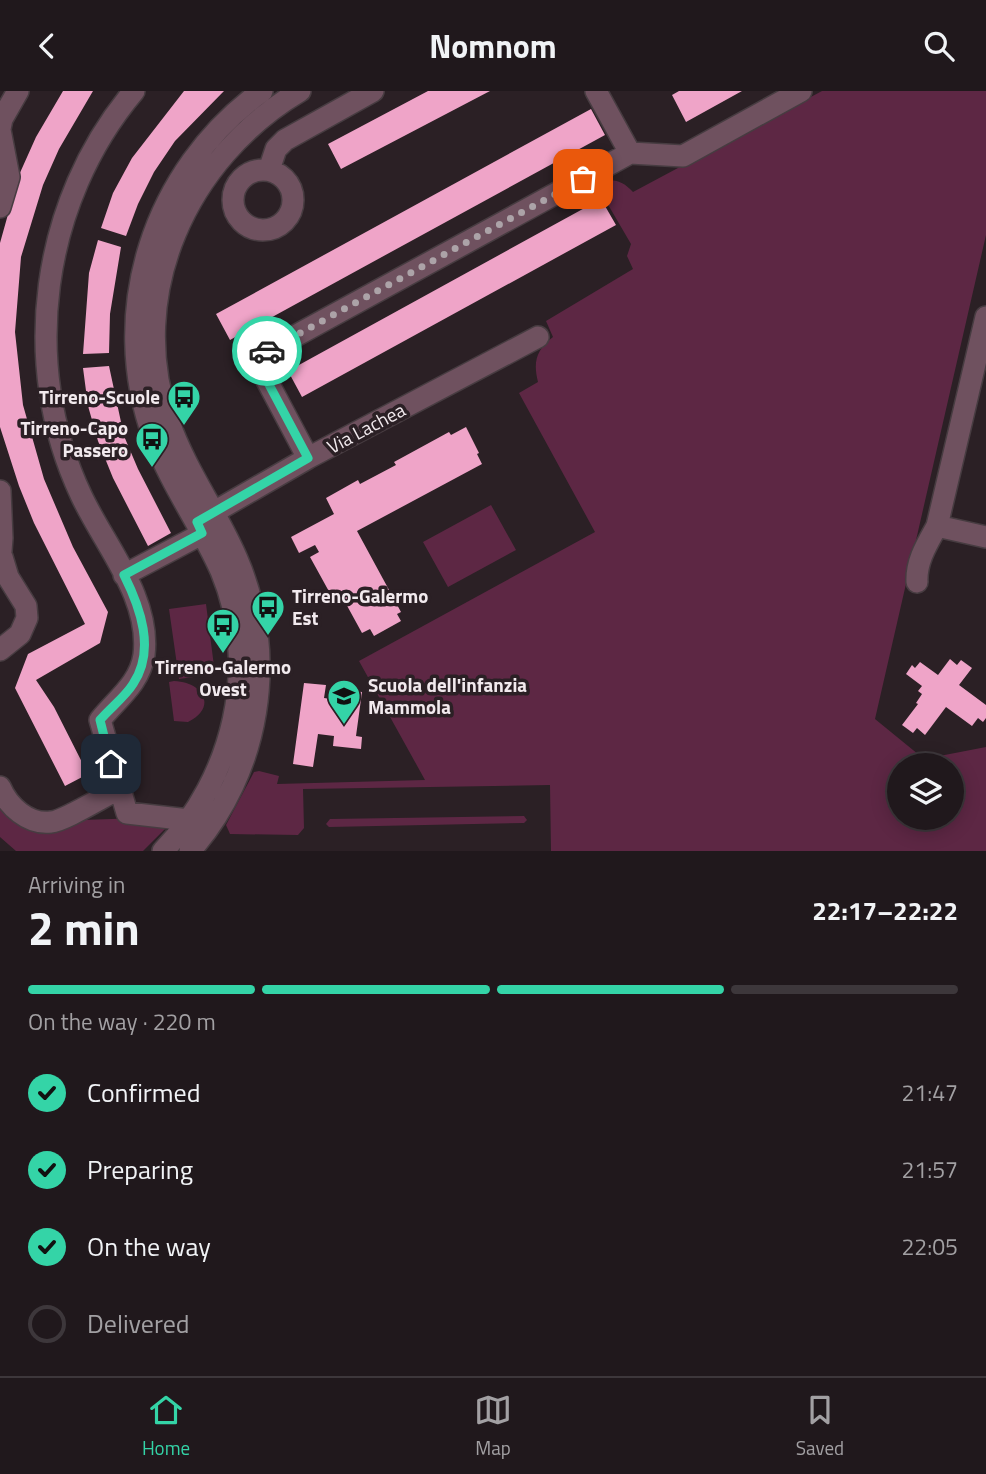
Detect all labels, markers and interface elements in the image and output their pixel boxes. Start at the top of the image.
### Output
text: Nomnom [429,22,557,70]
icon: back [28,27,66,65]
icon: search [920,27,958,65]
pin [553,149,613,209]
icon: bag [564,160,602,198]
courier [232,316,302,386]
icon: car [248,332,286,370]
bus stop icon: Tirreno-Scuole [165,378,203,427]
place label: Tirreno-Scuole [39,382,160,411]
street label: Via Lachea [321,395,411,460]
place label: Tirreno-Capo Passero [20,413,128,464]
bus stop icon: Tirreno-Capo Passero [133,420,171,469]
place label: Tirreno-Galermo Est [292,581,428,632]
bus stop icon: Tirreno-Galermo Est [249,588,287,637]
bus stop icon: Tirreno-Galermo Ovest [204,606,242,655]
place label: Tirreno-Galermo Ovest [155,652,291,703]
place label: Scuola dell'infanzia Mammola [368,670,527,721]
school or university icon: Scuola dell'infanzia Mammola [325,677,363,726]
pin [81,734,141,794]
icon: home [92,745,130,783]
map controls [887,753,964,830]
button: layers [887,753,964,830]
text: Arriving in [28,867,125,902]
text: 22:17–22:22 [812,891,958,930]
text: 2 min [28,893,140,963]
text: On the way · 220 m [28,1004,216,1039]
text: Confirmed [87,1073,201,1112]
icon: check [28,1074,66,1112]
text: 21:47 [901,1075,958,1110]
text: Preparing [87,1150,193,1189]
icon: check [28,1151,66,1189]
text: 21:57 [901,1152,958,1187]
text: On the way [87,1227,211,1266]
icon: check [28,1228,66,1266]
text: 22:05 [901,1229,958,1264]
text: Delivered [87,1304,190,1343]
tab: Home [142,1391,190,1462]
tab: Map [474,1391,512,1462]
tab: Saved [796,1391,844,1462]

